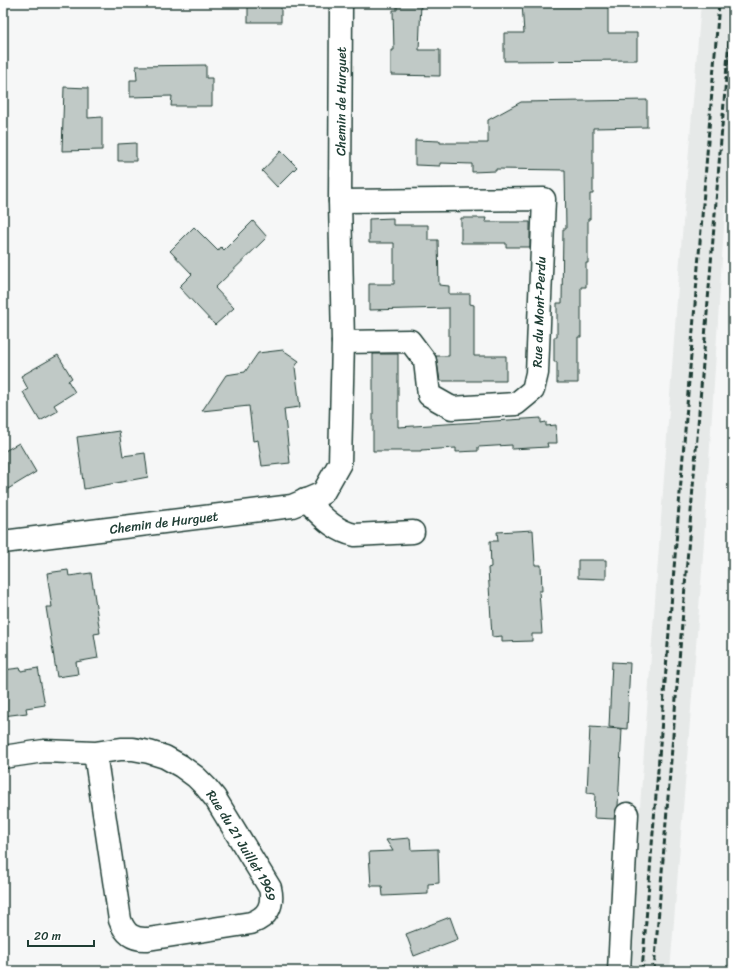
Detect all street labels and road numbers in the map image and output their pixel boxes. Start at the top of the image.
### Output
street label: Chemin de Hurguet [329,46,352,156]
street label: Rue du Mont-Perdu [526,256,552,368]
street label: Chemin de Hurguet [108,504,220,540]
street label: Rue du 21 Juillet 1969 [201,784,283,901]

